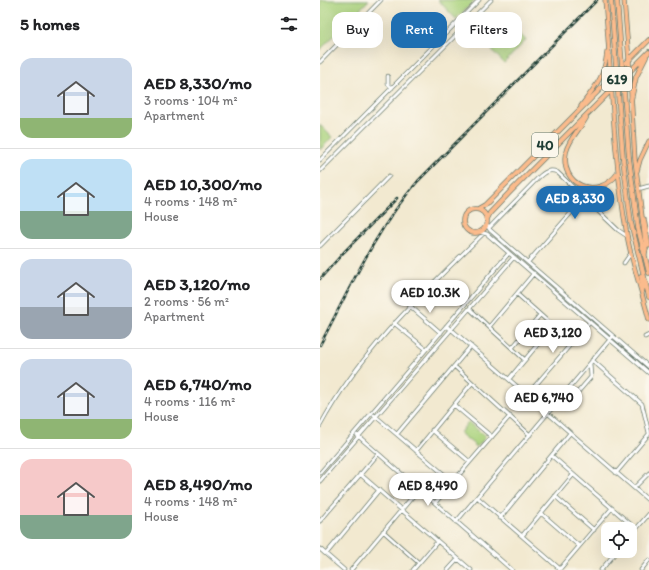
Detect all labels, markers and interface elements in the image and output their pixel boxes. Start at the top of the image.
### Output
chip: Buy [332,12,383,48]
chip: Rent [391,12,447,48]
chip: Filters [455,12,522,48]
icon: filters [278,13,300,35]
text: 5 homes [20,14,80,34]
road number: 619 [602,67,632,91]
text: AED 8,330/mo [144,73,252,93]
icon: home [52,74,100,122]
text: 3 rooms · 104 m² [144,93,237,108]
text: Apartment [144,108,205,123]
road number: 40 [532,133,558,157]
text: AED 10,300/mo [144,174,262,194]
icon: home [52,175,100,223]
pin: AED 8,330 [529,186,621,220]
text: AED 8,330 [545,191,605,206]
text: 4 rooms · 148 m² [144,194,237,209]
text: House [144,209,179,224]
text: AED 3,120/mo [144,274,250,294]
icon: home [52,275,100,323]
pin: AED 10.3K [384,280,476,314]
text: AED 10.3K [400,285,460,300]
text: 2 rooms · 56 m² [144,294,229,309]
text: Apartment [144,309,205,324]
pin: AED 3,120 [507,320,599,354]
text: AED 3,120 [524,325,582,340]
text: AED 6,740/mo [144,374,252,394]
icon: home [52,375,100,423]
pin: AED 6,740 [498,385,590,419]
text: AED 6,740 [514,390,574,405]
text: 4 rooms · 116 m² [144,394,235,409]
text: House [144,409,179,424]
pin: AED 8,490 [382,473,474,507]
text: AED 8,490/mo [144,474,252,494]
icon: home [52,475,100,523]
text: AED 8,490 [398,478,458,493]
text: 4 rooms · 148 m² [144,494,237,509]
text: House [144,509,179,524]
map controls [601,522,637,558]
button: locate [601,522,637,558]

